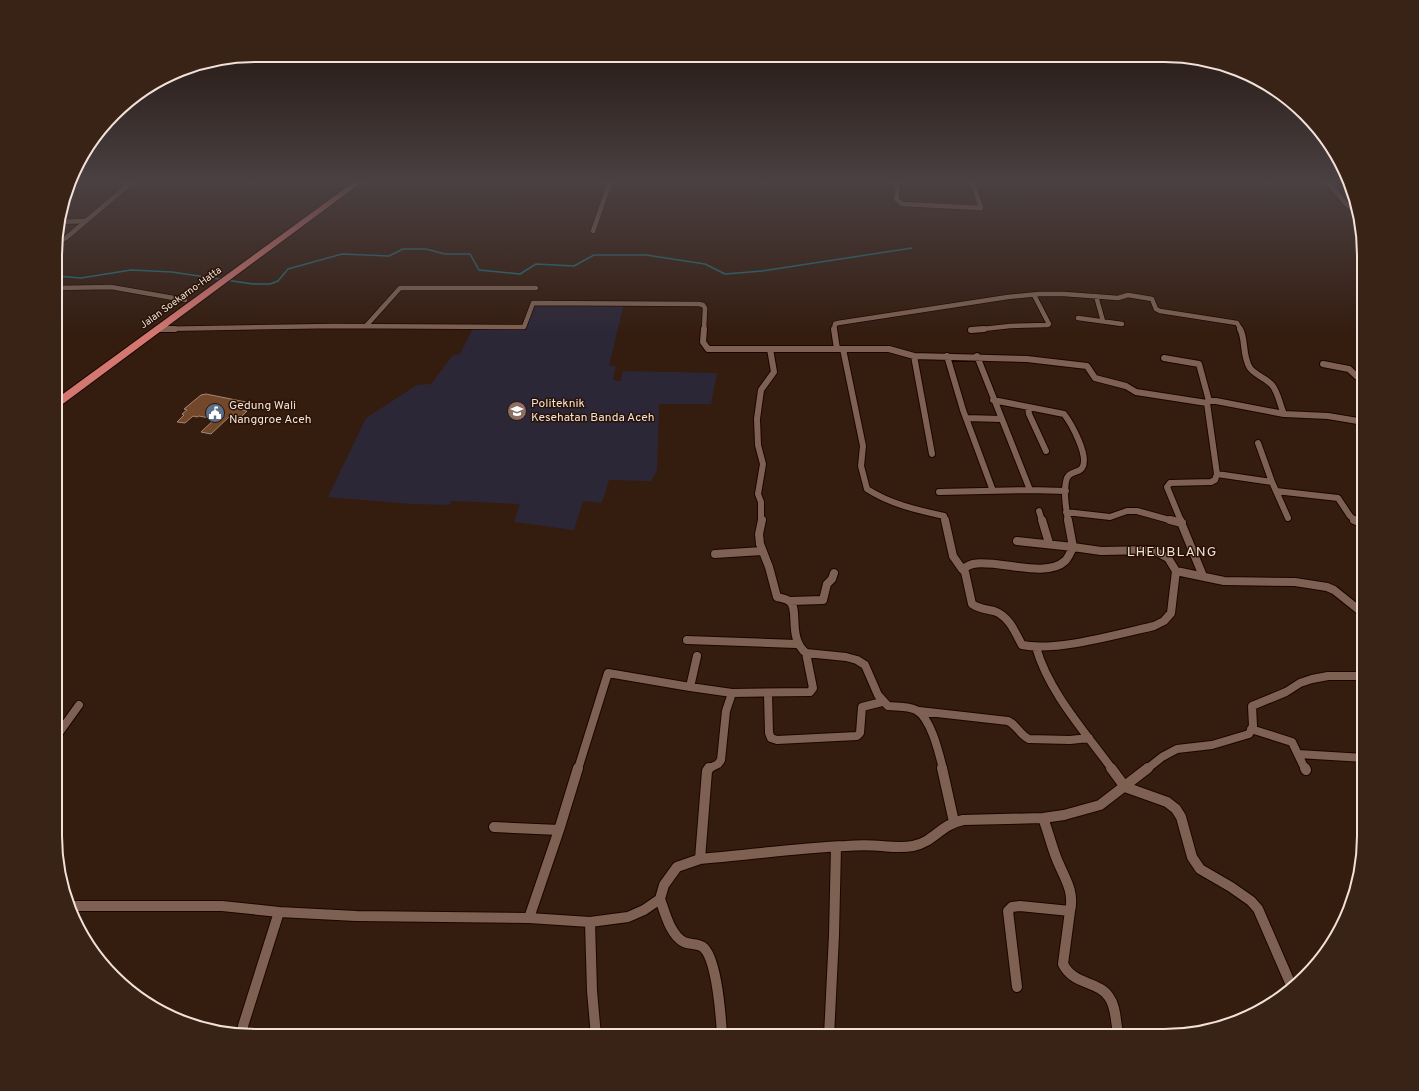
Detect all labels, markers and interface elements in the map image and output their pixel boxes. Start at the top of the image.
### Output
street label: Jalan Soekarno-Hatta [138,264,224,332]
place label: Politeknik Kesehatan Banda Aceh [531,396,654,426]
place label: Gedung Wali Nanggroe Aceh [229,398,311,428]
school or university icon: Politeknik Kesehatan Banda Aceh [506,400,528,422]
public building icon: Gedung Wali Nanggroe Aceh [204,402,226,424]
district label: LHEUBLANG [1127,544,1217,561]

